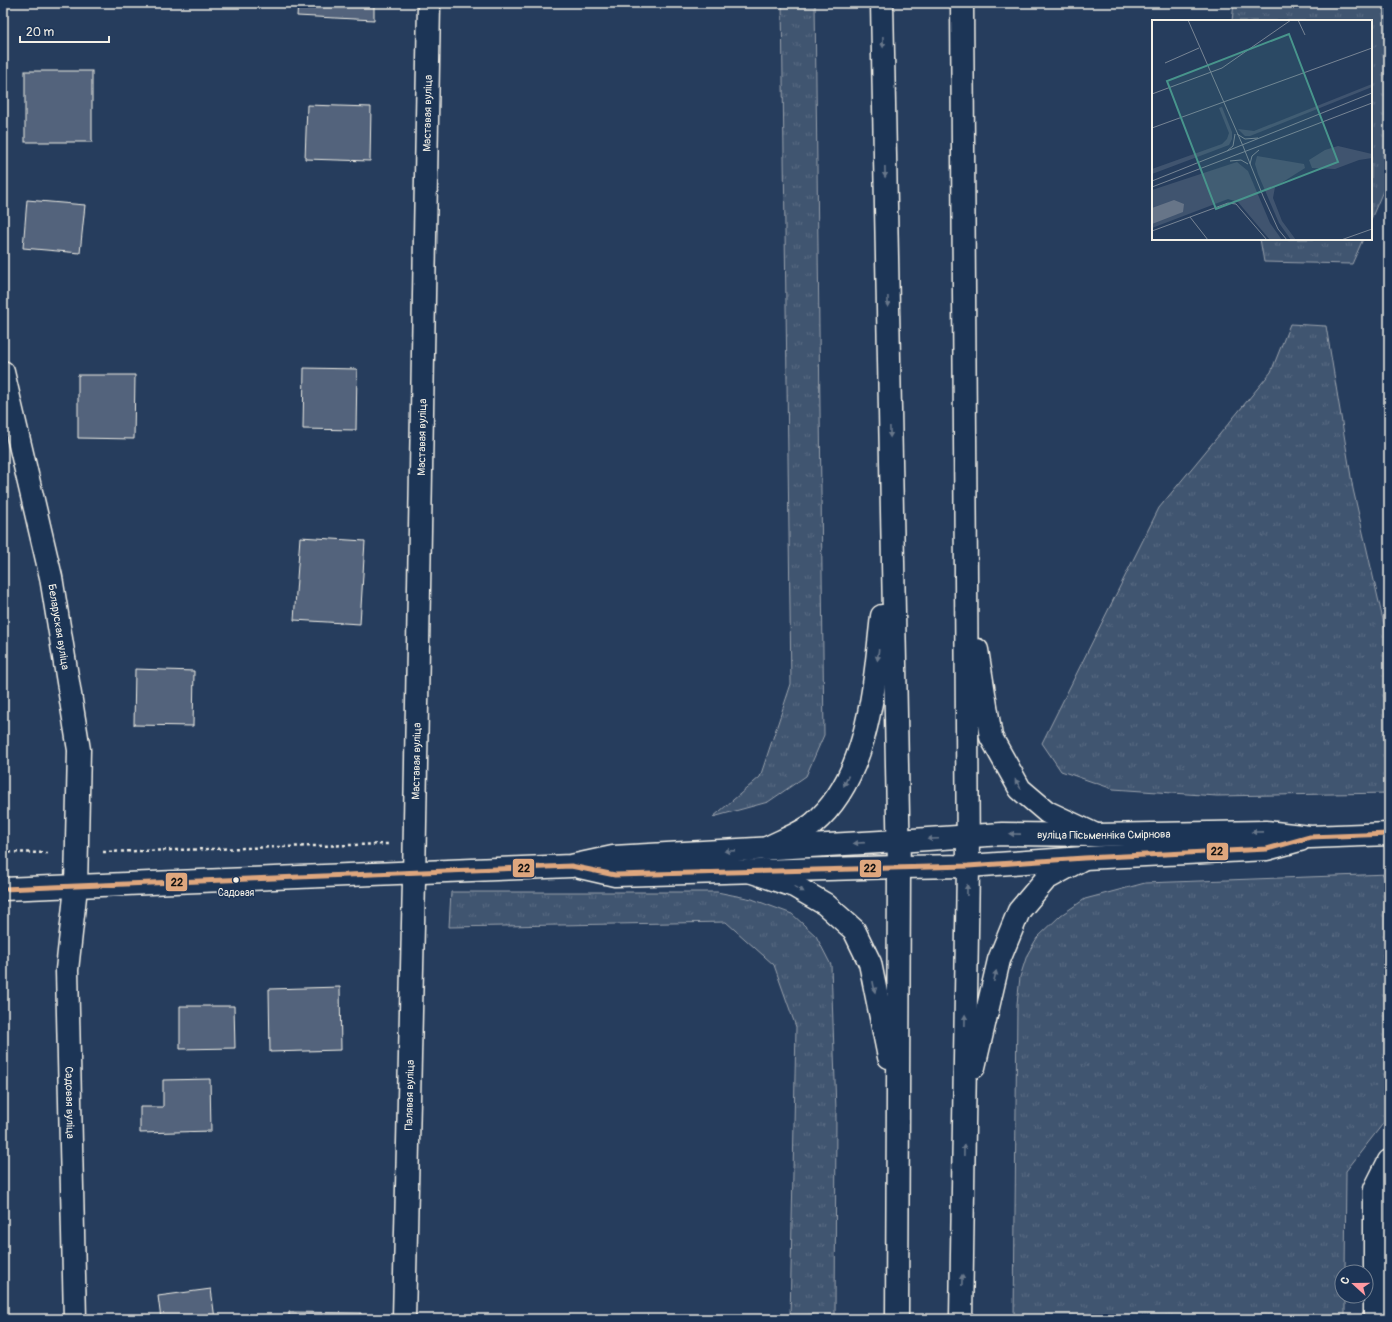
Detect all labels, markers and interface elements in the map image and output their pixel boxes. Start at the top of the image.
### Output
scale bar [20,18,109,44]
inset map [1152,20,1372,240]
text: 20 m [26,25,55,40]
one-way arrow [880,36,886,49]
street label: Маставая вуліца [420,75,435,152]
one-way arrow [882,166,888,179]
one-way arrow [884,296,891,308]
street label: Маставая вуліца [415,399,429,476]
one-way arrow [887,426,893,439]
street label: Беларуская вуліца [45,583,72,671]
one-way arrow [874,649,881,661]
street label: Маставая вуліца [409,722,424,800]
one-way arrow [843,775,849,786]
one-way arrow [1014,778,1021,790]
street label: вуліца Пісьменніка Смірнова [1037,828,1171,842]
one-way arrow [1250,829,1263,835]
one-way arrow [1008,831,1021,837]
one-way arrow [927,835,939,842]
one-way arrow [853,840,865,847]
line badge: 22 [1206,842,1229,861]
text: 22 [1211,845,1223,858]
one-way arrow [724,847,736,854]
line badge: 22 [512,858,535,878]
line badge: 22 [859,859,882,878]
text: 22 [518,862,530,875]
text: 22 [864,862,876,875]
line badge: 22 [165,872,188,892]
marker: Садовая [231,875,241,885]
text: 22 [171,876,183,889]
one-way arrow [964,883,970,896]
one-way arrow [793,886,805,893]
place label: Садовая [218,887,255,899]
one-way arrow [992,969,998,982]
one-way arrow [872,981,878,993]
one-way arrow [962,1013,968,1026]
street label: Палявая вуліца [402,1060,417,1131]
street label: Садовая вуліца [62,1066,77,1139]
one-way arrow [960,1144,967,1156]
north arrow [1334,1264,1374,1304]
one-way arrow [959,1273,965,1286]
text: С [1338,1275,1352,1286]

